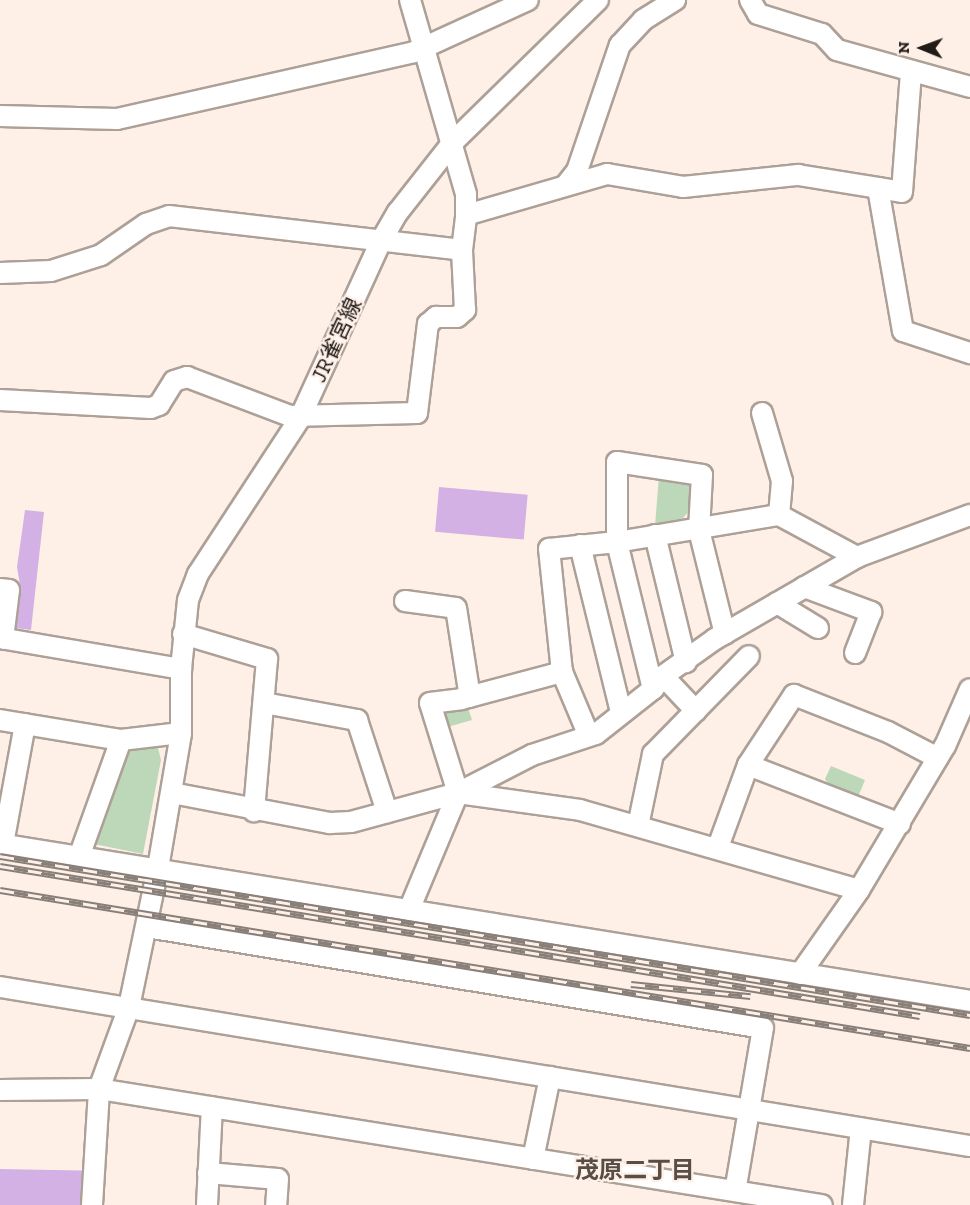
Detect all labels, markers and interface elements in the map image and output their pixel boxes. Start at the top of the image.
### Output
north arrow [892,18,952,78]
text: N [894,41,913,54]
street label: JR雀宮線 [305,294,367,386]
district label: 茂原二丁目 [575,1156,695,1184]

